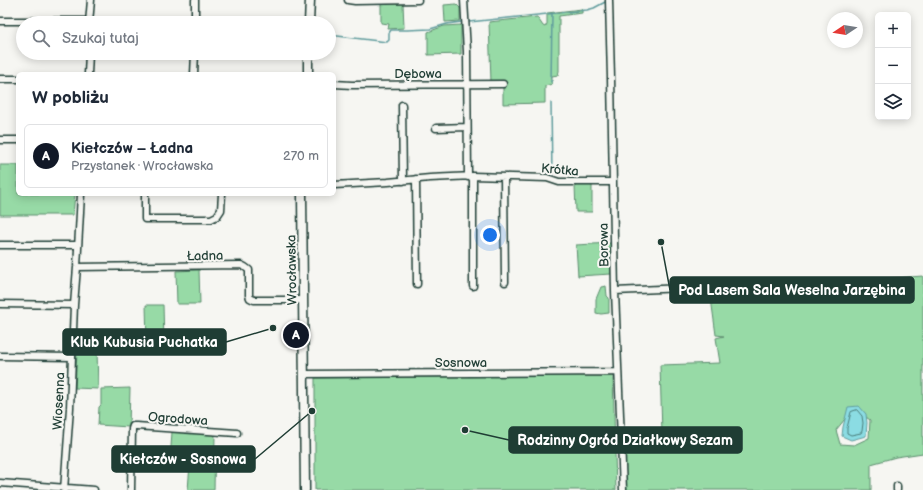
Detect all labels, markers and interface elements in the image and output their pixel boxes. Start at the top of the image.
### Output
north arrow [827,12,863,48]
map controls [875,12,911,120]
button: + [875,12,911,48]
search box [16,16,336,60]
icon: search [30,27,52,49]
text: Szukaj tutaj [62,29,139,48]
button: − [875,48,911,84]
street label: Dębowa [394,66,442,82]
button: layers [875,84,911,120]
text: W pobliżu [32,88,109,108]
text: Kiełczów – Ładna [71,139,193,158]
text: A [42,148,50,164]
text: 270 m [283,148,319,164]
text: Przystanek · Wrocławska [71,158,213,174]
street label: Krótka [540,160,579,180]
street label: Borowa [596,223,612,267]
your location [480,225,500,245]
street label: Wrocławska [283,235,301,305]
street label: Ładna [187,248,223,264]
callout: Pod Lasem Sala Weselna Jarzębina [670,277,914,303]
text: Pod Lasem Sala Weselna Jarzębina [678,282,906,299]
pin: A [283,320,309,350]
callout: Klub Kubusia Puchatka [63,329,226,355]
text: Klub Kubusia Puchatka [70,334,218,351]
street label: Sosnowa [435,355,487,371]
street label: Wiosenna [49,372,69,430]
street label: Ogrodowa [148,409,208,429]
callout: Rodzinny Ogród Działkowy Sezam [509,427,742,453]
text: Rodzinny Ogród Działkowy Sezam [517,432,733,449]
callout: Kiełczów - Sosnowa [112,446,255,472]
text: Kiełczów - Sosnowa [120,451,246,468]

